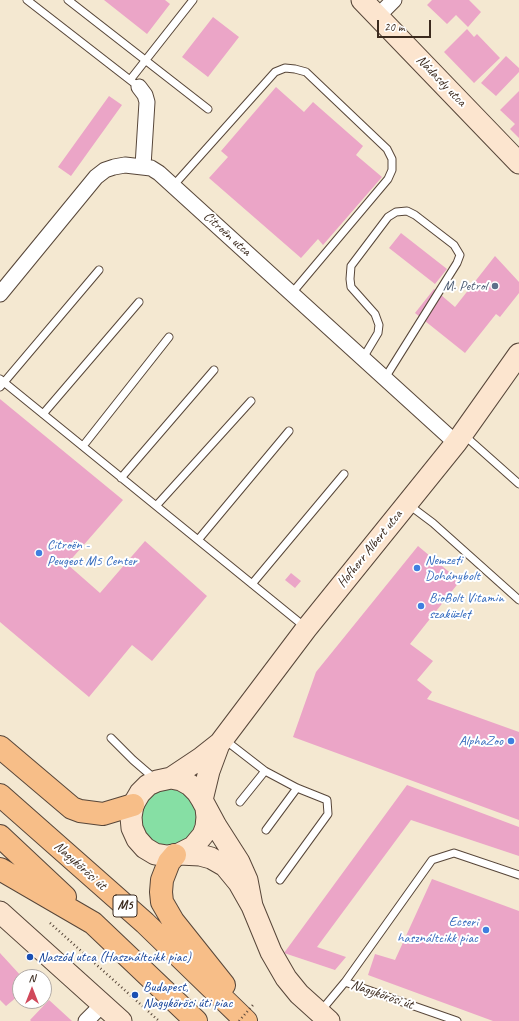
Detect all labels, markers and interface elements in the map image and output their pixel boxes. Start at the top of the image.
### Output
scale bar [379,12,433,38]
text: 20 m [384,19,404,35]
street label: Nádasdy utca [412,52,470,110]
street label: Citroën utca [200,208,254,260]
place label: M. Petrol [443,278,487,294]
marker: M. Petrol [490,281,500,291]
street label: Hofherr Albert utca [334,507,406,591]
place label: Citroën - Peugeot M5 Center [47,537,137,570]
marker: Citroën - Peugeot M5 Center [34,548,44,558]
place label: Nemzeti Dohánybolt [425,552,480,584]
marker: Nemzeti Dohánybolt [412,563,422,573]
place label: BioBolt Vitamin szaküzlet [429,590,504,622]
marker: BioBolt Vitamin szaküzlet [416,601,426,611]
place label: AlphaZoo [459,733,503,749]
marker: AlphaZoo [506,736,516,746]
street label: Nagykőrösi út [50,838,110,894]
road number: M5 [113,895,137,917]
place label: Ecseri használtcikk piac [397,914,478,946]
marker: Ecseri használtcikk piac [481,925,491,935]
place label: Naszód utca (Használtcikk piac) [38,949,191,965]
marker: Naszód utca (Használtcikk piac) [25,952,35,962]
north arrow [12,969,52,1009]
text: N [29,971,35,985]
street label: Nagykőrösi út [349,976,415,1014]
place label: Budapest, Nagykőrösi úti piac [143,979,232,1012]
marker: Budapest, Nagykőrösi úti piac [130,990,140,1000]

